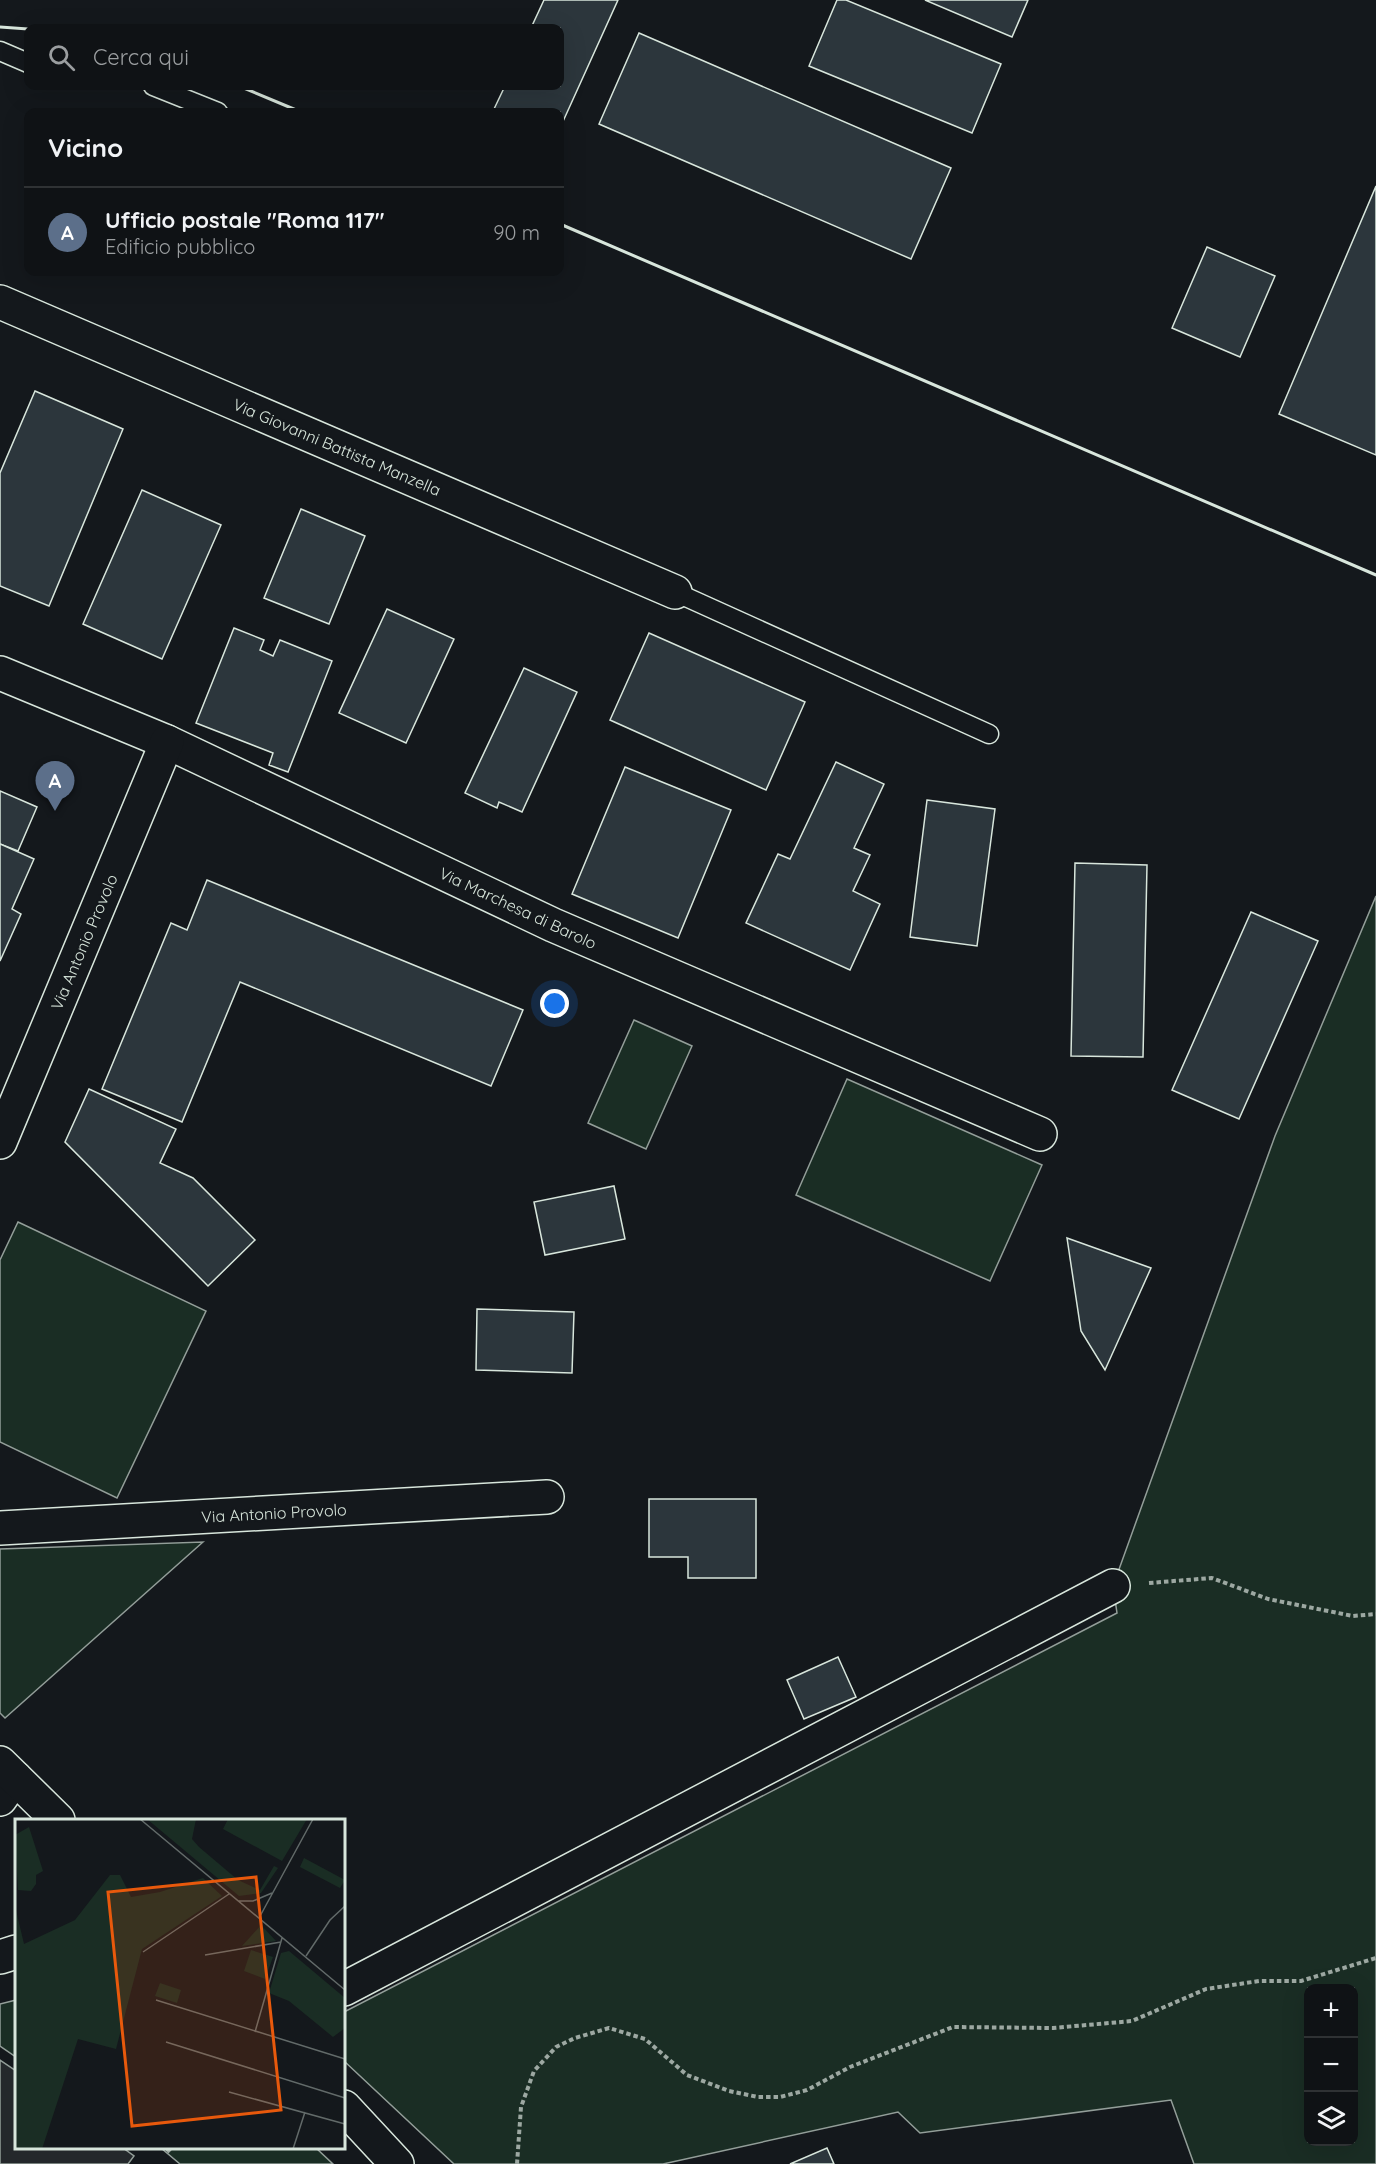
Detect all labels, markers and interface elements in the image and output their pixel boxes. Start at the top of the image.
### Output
search box [24,24,564,90]
icon: search [45,41,78,74]
text: Cerca qui [93,43,189,71]
text: Vicino [48,131,123,164]
text: Ufficio postale "Roma 117" [105,206,384,234]
text: A [61,220,74,245]
text: 90 m [493,220,540,245]
text: Edificio pubblico [105,234,255,259]
street label: Via Giovanni Battista Manzella [230,394,444,500]
pin: A [36,762,74,811]
street label: Via Marchesa di Barolo [436,863,600,953]
street label: Via Antonio Provolo [46,871,122,1013]
your location [540,989,569,1018]
street label: Via Antonio Provolo [201,1499,347,1527]
inset map [15,1819,345,2149]
map controls [1304,1984,1358,2146]
button: + [1304,1984,1358,2038]
button: − [1304,2038,1358,2092]
button: layers [1304,2092,1358,2146]

